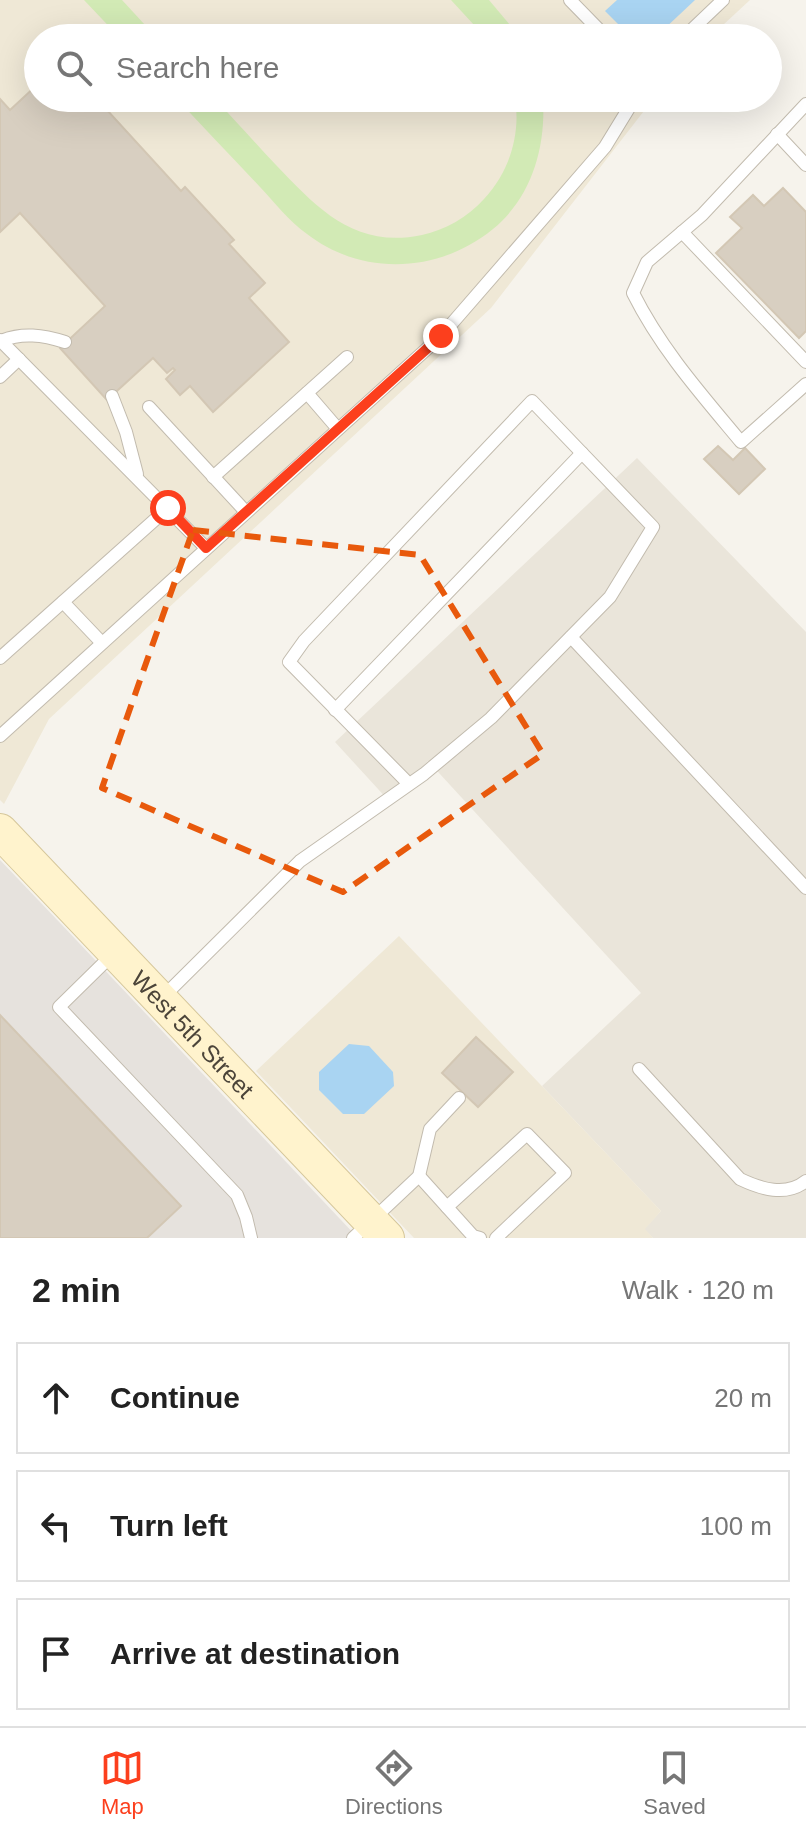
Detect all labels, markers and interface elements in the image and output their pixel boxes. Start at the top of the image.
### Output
search box [24,24,782,112]
icon: search [52,46,96,90]
text: Search here [116,51,279,84]
route end [423,318,459,354]
route start [150,490,186,526]
street label: West 5th Street [126,965,260,1103]
text: 2 min [32,1271,121,1309]
text: Walk · 120 m [622,1275,774,1305]
icon: ahead [34,1376,78,1420]
text: Continue [110,1381,240,1414]
text: 20 m [714,1383,772,1413]
icon: left [34,1504,78,1548]
text: Turn left [110,1509,228,1542]
text: 100 m [700,1511,772,1541]
icon: arrive [34,1632,78,1676]
text: Arrive at destination [110,1637,400,1670]
tab: Map [100,1746,144,1820]
tab: Directions [345,1746,443,1820]
tab: Saved [643,1746,706,1820]

